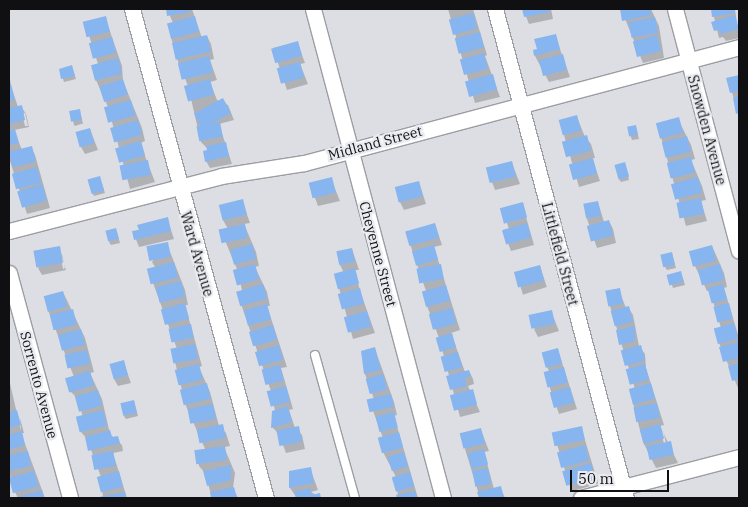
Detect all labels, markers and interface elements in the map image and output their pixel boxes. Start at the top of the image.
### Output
street label: Snowden Avenue [684,73,730,187]
street label: Midland Street [326,122,424,164]
street label: Cheyenne Street [356,200,400,308]
street label: Littlefield Street [538,201,582,307]
street label: Ward Avenue [177,210,217,298]
street label: Sorrento Avenue [17,330,61,440]
scale bar [573,460,672,492]
text: 50 m [578,469,614,488]

